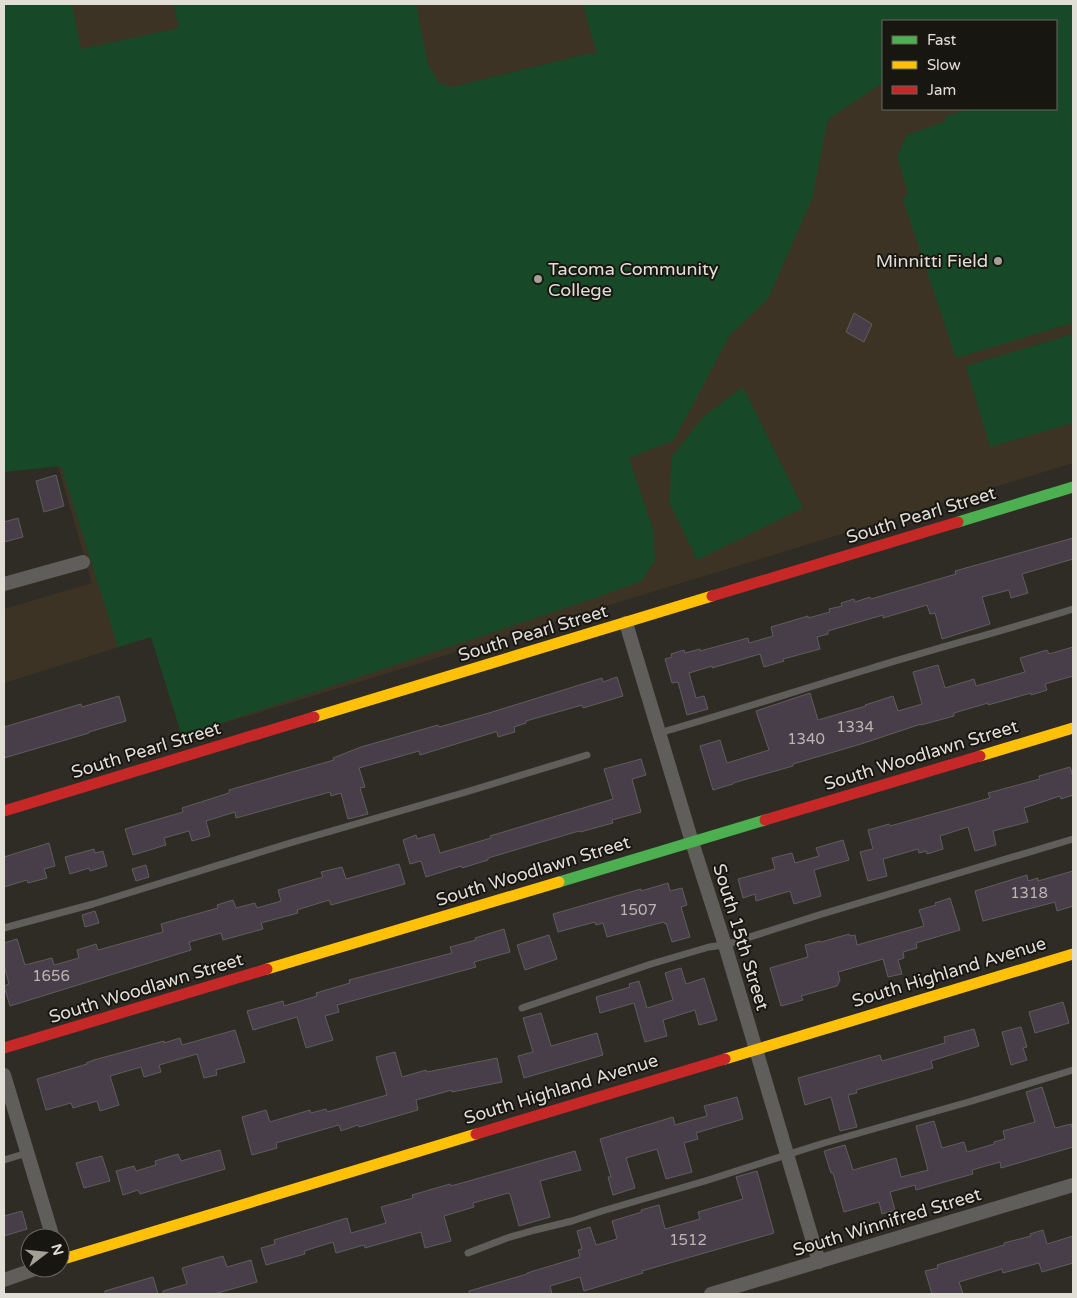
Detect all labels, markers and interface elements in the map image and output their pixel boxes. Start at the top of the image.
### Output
legend [882,20,1057,110]
text: Fast [927,31,957,49]
text: Slow [927,56,961,74]
text: Jam [927,81,956,99]
place label: Minnitti Field [876,250,988,272]
marker: Minnitti Field [992,255,1004,267]
place label: Tacoma Community College [548,258,719,301]
marker: Tacoma Community College [532,273,544,285]
street label: South Pearl Street [844,482,999,548]
street label: South Pearl Street [456,600,611,666]
street label: South Woodlawn Street [821,715,1021,795]
street label: South Pearl Street [69,717,224,783]
house number: 1334 [836,718,874,736]
house number: 1340 [787,730,825,748]
street label: South Woodlawn Street [433,831,633,911]
street label: South 15th Street [708,861,774,1013]
house number: 1318 [1010,884,1048,902]
house number: 1507 [619,901,657,919]
street label: South Highland Avenue [849,932,1049,1012]
street label: South Woodlawn Street [46,948,246,1028]
house number: 1656 [32,967,70,985]
street label: South Highland Avenue [461,1049,661,1129]
street label: South Winnifred Street [790,1183,984,1261]
north arrow [20,1228,70,1278]
house number: 1512 [669,1231,707,1249]
text: N [47,1242,67,1257]

